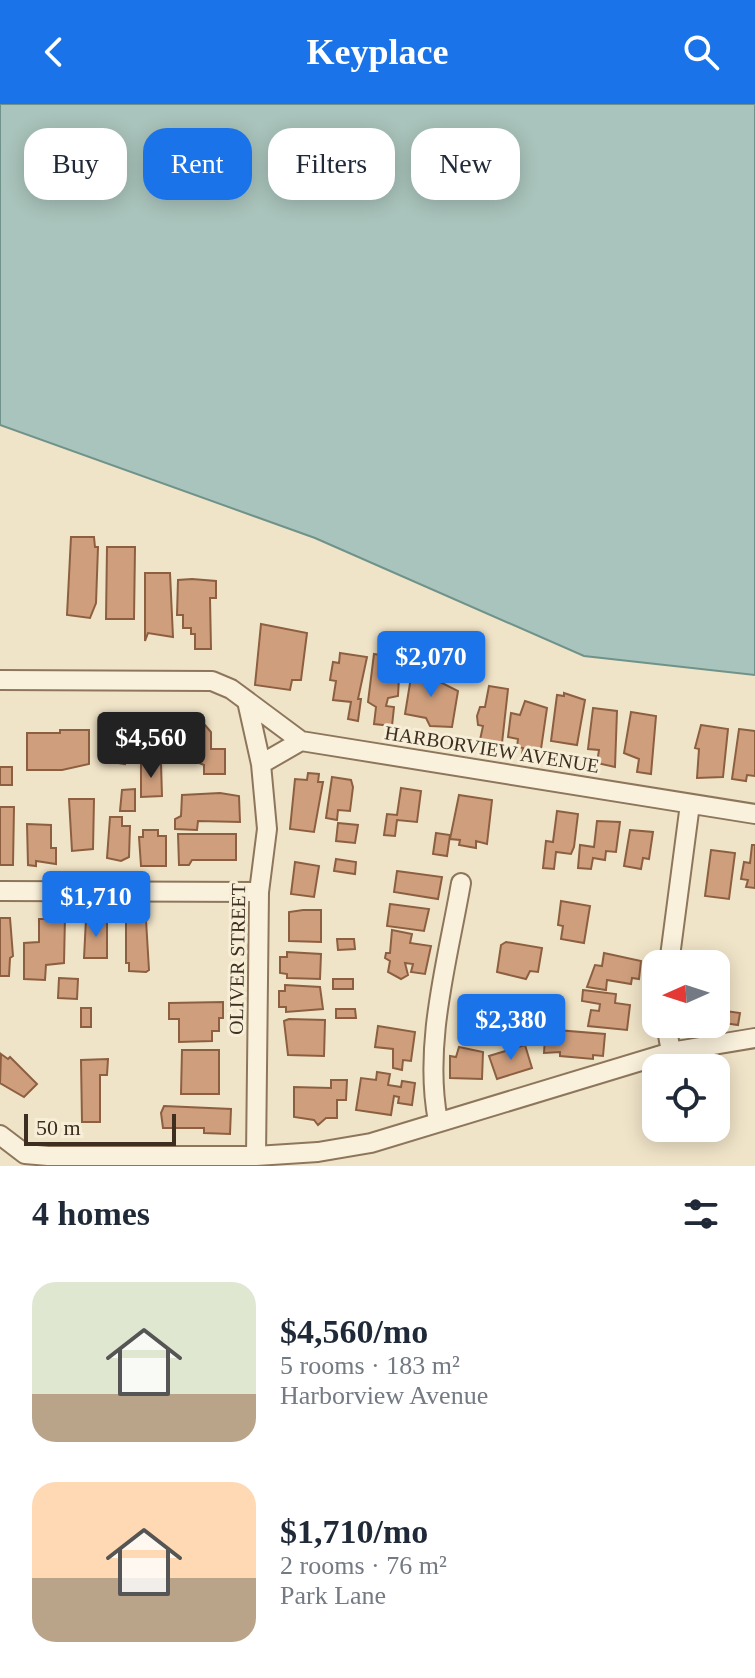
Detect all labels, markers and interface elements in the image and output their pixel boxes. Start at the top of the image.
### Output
icon: back [32,30,76,74]
icon: search [679,30,723,74]
text: Keyplace [307,32,448,72]
chip: Buy [24,128,127,200]
chip: Rent [143,128,252,200]
chip: Filters [268,128,395,200]
chip: New [411,128,520,200]
pin: $2,070 [366,631,496,699]
text: $2,070 [395,642,467,671]
pin: $4,560 [86,712,216,780]
street label: HARBORVIEW AVENUE [383,721,601,777]
text: $4,560 [115,723,187,752]
pin: $1,710 [31,871,161,939]
text: $1,710 [60,882,132,911]
street label: OLIVER STREET [225,883,249,1035]
north arrow [642,950,730,1038]
map controls [642,950,730,1142]
pin: $2,380 [446,994,576,1062]
text: $2,380 [475,1005,547,1034]
button: locate [642,1054,730,1142]
scale bar [24,1110,176,1146]
text: 50 m [36,1115,81,1140]
icon: filters [679,1192,723,1236]
text: 4 homes [32,1195,150,1232]
text: $4,560/mo [280,1313,428,1350]
icon: home [96,1314,192,1410]
text: 5 rooms · 183 m² [280,1351,460,1380]
text: Harborview Avenue [280,1381,488,1410]
text: $1,710/mo [280,1513,428,1550]
icon: home [96,1514,192,1610]
text: 2 rooms · 76 m² [280,1551,447,1580]
text: Park Lane [280,1581,386,1610]

